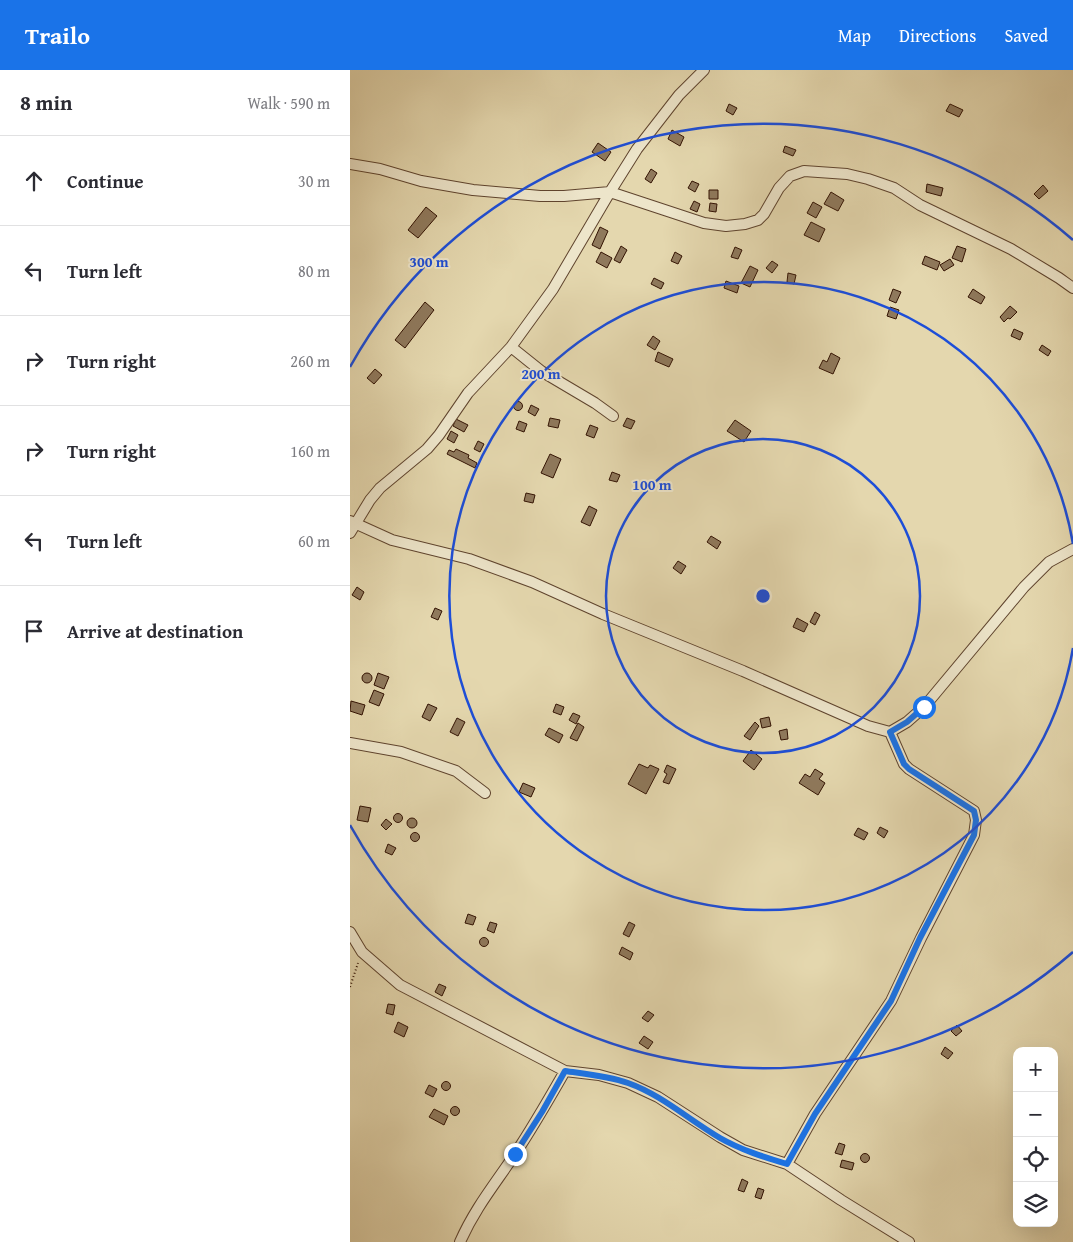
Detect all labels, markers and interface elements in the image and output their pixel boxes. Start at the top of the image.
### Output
text: Trailo [25,18,90,53]
text: Map [838,22,871,49]
text: Directions [899,22,976,49]
text: Saved [1004,22,1048,49]
text: 8 min [20,87,72,118]
text: Walk · 590 m [247,91,330,115]
icon: ahead [20,167,48,195]
text: Continue [67,167,144,195]
text: 30 m [298,169,330,193]
text: 300 m [409,251,449,272]
icon: left [20,257,48,285]
text: Turn left [67,257,142,285]
text: 80 m [298,259,330,283]
icon: right [20,347,48,375]
text: Turn right [67,347,156,375]
text: 260 m [290,349,330,373]
text: 200 m [521,363,561,384]
icon: right [20,437,48,465]
text: Turn right [67,437,156,465]
text: 160 m [290,439,330,463]
text: 100 m [632,474,672,495]
icon: left [20,527,48,555]
text: Turn left [67,527,142,555]
text: 60 m [298,529,330,553]
centre of rings [754,587,772,605]
icon: arrive [20,617,48,645]
text: Arrive at destination [67,617,243,645]
route start [913,696,936,719]
map controls [1013,1047,1058,1227]
button: + [1013,1047,1058,1092]
button: − [1013,1092,1058,1137]
button: locate [1013,1137,1058,1182]
route end [504,1143,527,1166]
button: layers [1013,1182,1058,1227]

